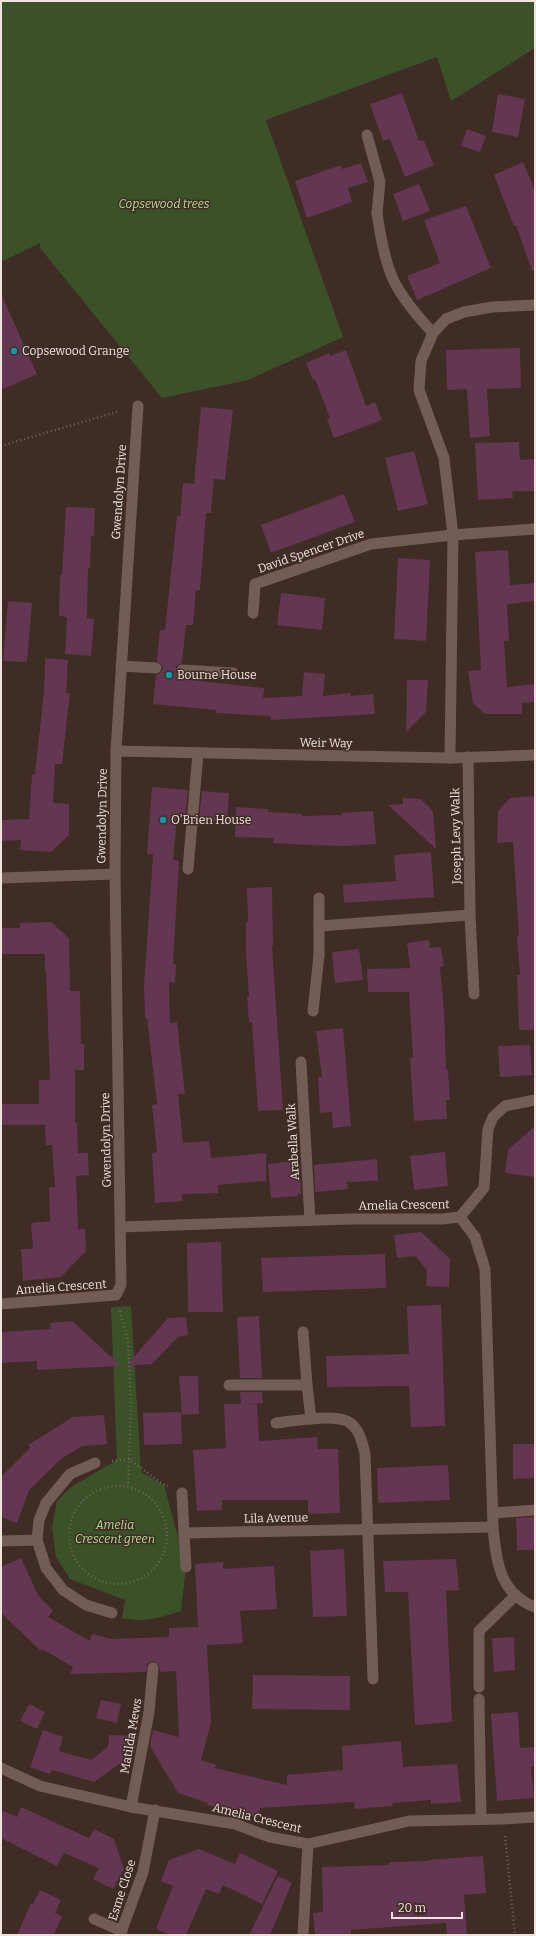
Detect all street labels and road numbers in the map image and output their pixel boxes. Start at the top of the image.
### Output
street label: Gwendolyn Drive [109,444,129,540]
street label: David Spencer Drive [256,526,366,576]
street label: Weir Way [299,736,353,750]
street label: Gwendolyn Drive [94,768,110,864]
street label: Joseph Levy Walk [448,788,464,885]
street label: Gwendolyn Drive [98,1092,114,1188]
street label: Arabella Walk [284,1103,302,1181]
street label: Amelia Crescent [358,1197,450,1213]
street label: Amelia Crescent [15,1277,108,1297]
street label: Lila Avenue [244,1510,308,1526]
street label: Matilda Mews [117,1697,145,1775]
street label: Amelia Crescent [211,1800,304,1836]
street label: Esme Close [106,1858,138,1922]

